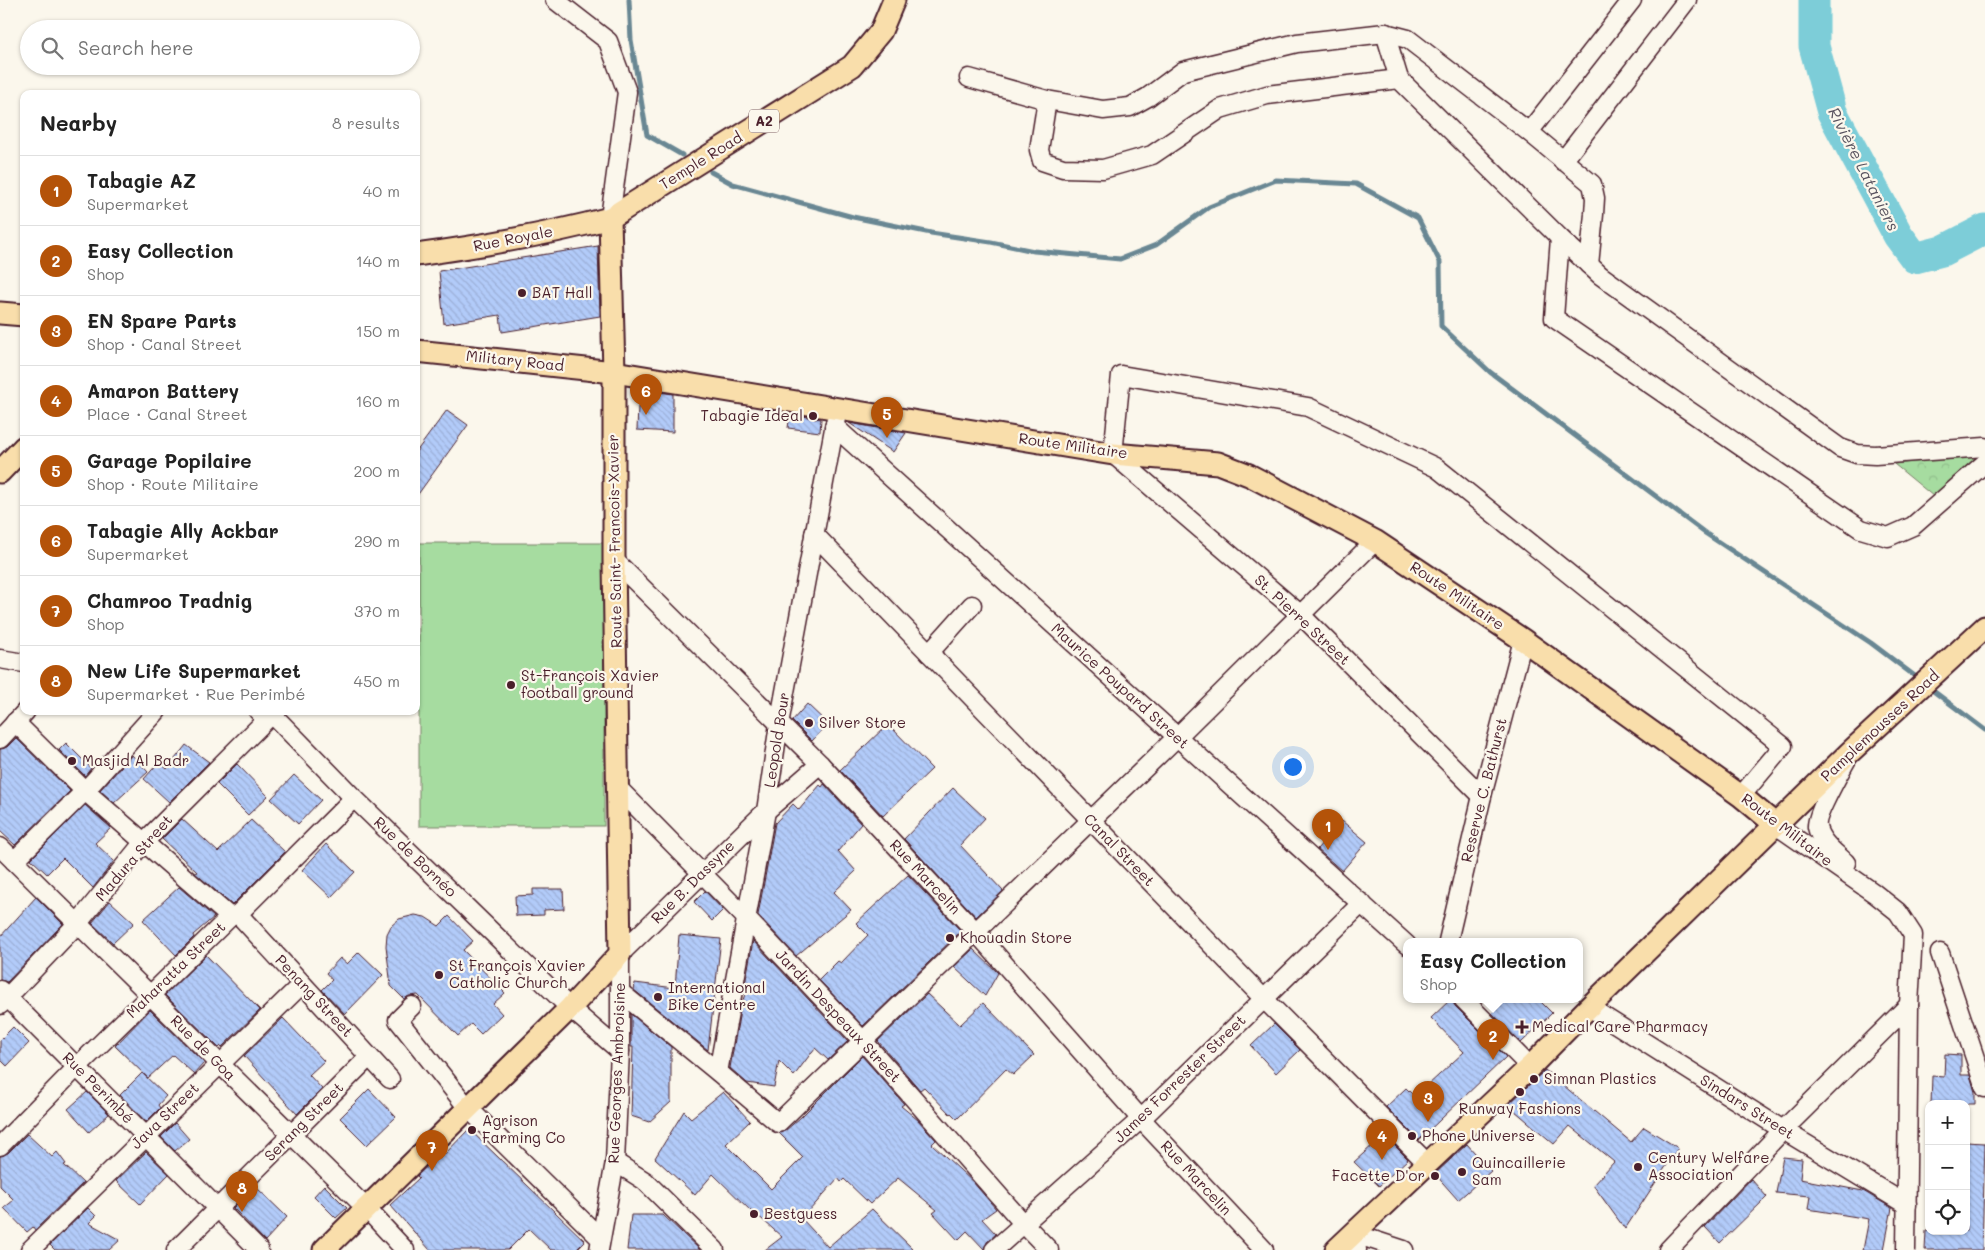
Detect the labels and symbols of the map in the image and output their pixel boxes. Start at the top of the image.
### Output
water label: Rivière Lataniers [1824,103,1905,234]
road number: A2 [749,110,779,132]
street label: Temple Road [655,127,746,194]
street label: Rue Royale [471,221,554,256]
place label: BAT Hall [532,282,592,302]
marker: BAT Hall [516,287,528,299]
street label: Military Road [465,345,565,375]
pin: 6 [630,374,662,415]
pin: 5 [871,397,903,438]
place label: Tabagie Ideal [701,405,803,425]
marker: Tabagie Ideal [807,410,819,422]
street label: Route Militaire [1017,427,1129,463]
street label: Route Saint- Francois-Xavier [602,434,626,648]
street label: Route Militaire [1407,556,1509,634]
street label: St. Pierre Street [1250,570,1355,669]
street label: Maurice Poupard Street [1047,618,1194,753]
place label: St-François Xavier football ground [521,665,659,702]
street label: Pamplemousses Road [1816,665,1943,785]
marker: St-François Xavier football ground [505,679,517,691]
street label: Leopold Bour [759,691,793,789]
place label: Silver Store [819,712,906,732]
street label: Reserve C. Bathurst [1455,715,1511,864]
marker: Silver Store [803,717,815,729]
place label: Masjid Al Badr [82,750,189,770]
your location [1280,754,1306,780]
marker: Masjid Al Badr [66,755,78,767]
street label: Route Militaire [1738,788,1837,870]
street label: Canal Street [1080,809,1160,890]
pin: 1 [1312,809,1344,850]
street label: Madura Street [90,810,176,905]
street label: Rue de Bornéo [370,812,461,901]
street label: Rue B. Dassyne [646,835,738,927]
street label: Rue Marcelin [886,835,966,918]
street label: Maharatta Street [121,917,229,1022]
place label: Khouadin Store [960,927,1072,947]
marker: Khouadin Store [944,932,956,944]
street label: Jardin Despeaux Street [772,944,906,1086]
street label: Penang Street [271,950,358,1041]
place label: St François Xavier Catholic Church [449,955,585,992]
marker: St François Xavier Catholic Church [433,969,445,981]
place label: International Bike Centre [668,977,765,1014]
street label: Rue Georges Ambroisine [603,982,629,1164]
marker: International Bike Centre [652,991,664,1003]
street label: Rue de Goa [167,1010,241,1084]
street label: James Forrester Street [1109,1010,1249,1147]
place label: Medical Care Pharmacy [1532,1016,1708,1036]
pin: 2 [1477,1019,1509,1060]
marker: Medical Care Pharmacy [1516,1021,1528,1033]
street label: Rue Perimbé [59,1047,139,1127]
place label: Simnan Plastics [1544,1068,1657,1088]
street label: Sindars Street [1697,1069,1798,1143]
marker: Simnan Plastics [1528,1073,1540,1085]
street label: Serang Street [259,1077,347,1165]
street label: Java Street [126,1078,203,1153]
pin: 3 [1412,1081,1444,1122]
marker: Runway Fashions [1514,1086,1526,1098]
place label: Runway Fashions [1459,1098,1581,1118]
place label: Agrison Farming Co [482,1110,565,1147]
pin: 4 [1366,1119,1398,1160]
marker: Agrison Farming Co [466,1124,478,1136]
place label: Phone Universe [1422,1125,1535,1145]
pin: 7 [416,1130,448,1171]
marker: Phone Universe [1406,1130,1418,1142]
street label: Rue Marcelin [1157,1136,1237,1219]
place label: Century Welfare Association [1648,1147,1770,1184]
place label: Quincaillerie Sam [1472,1152,1566,1189]
marker: Century Welfare Association [1632,1161,1644,1173]
place label: Facette D'or [1332,1165,1425,1185]
marker: Quincaillerie Sam [1456,1166,1468,1178]
marker: Facette D'or [1429,1170,1441,1182]
pin: 8 [226,1171,258,1212]
place label: Bestguess [764,1203,837,1223]
marker: Bestguess [748,1208,760,1220]

